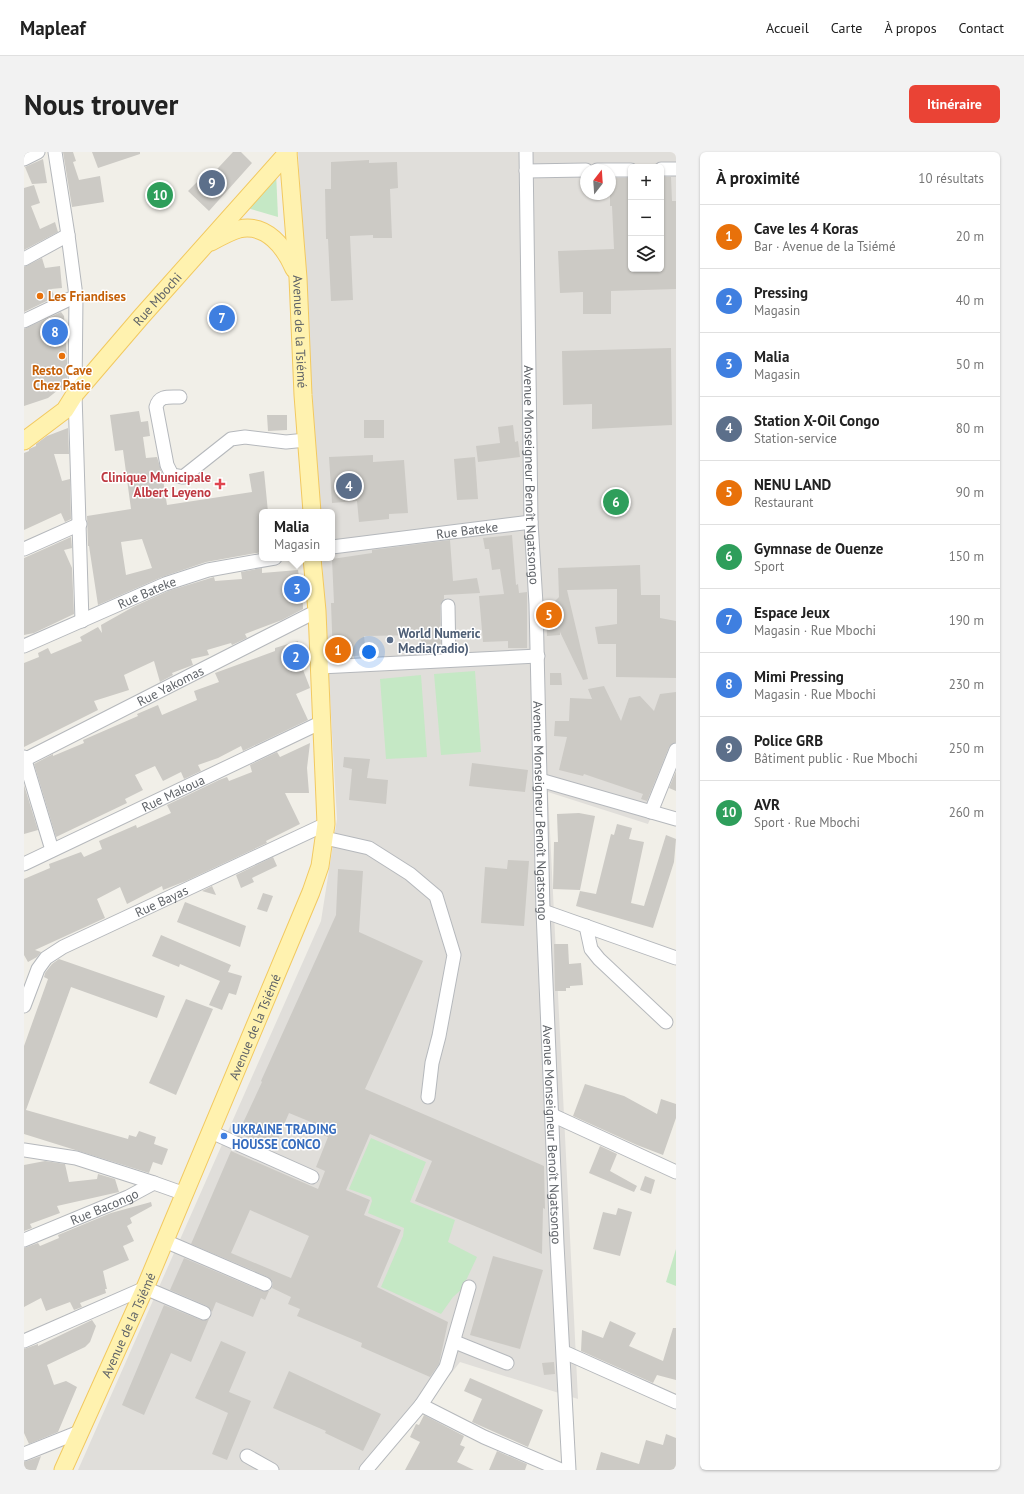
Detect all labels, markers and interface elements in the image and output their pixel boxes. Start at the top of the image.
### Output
text: Mapleaf [20,16,86,40]
text: Accueil [766,19,809,37]
text: Carte [831,19,862,37]
text: À propos [884,19,937,37]
text: Contact [959,19,1004,37]
button: Itinéraire [909,85,1000,123]
text: Nous trouver [24,86,178,123]
north arrow [580,164,616,200]
map controls [628,164,664,272]
button: + [628,164,664,200]
text: À proximité [716,167,800,189]
pin: 9 [199,168,225,198]
text: 10 résultats [918,170,984,187]
pin: 10 [147,180,173,210]
button: − [628,200,664,236]
text: Cave les 4 Koras [754,219,858,238]
text: 1 [725,228,733,245]
text: 20 m [956,228,984,245]
button: layers [628,236,664,272]
text: Bar · Avenue de la Tsiémé [754,238,895,255]
street label: Rue Mbochi [129,269,186,329]
street label: Avenue de la Tsiémé [289,275,311,388]
text: Pressing [754,283,808,302]
place label: Les Friandises [48,288,126,305]
marker: Les Friandises [35,291,45,301]
text: 2 [725,292,733,309]
text: 40 m [956,292,984,309]
text: Magasin [754,302,800,319]
pin: 7 [209,303,235,333]
pin: 8 [42,317,68,347]
text: Malia [754,347,789,366]
marker: Resto Cave Chez Patie [57,351,67,361]
text: 3 [725,356,733,373]
text: 50 m [956,356,984,373]
place label: Resto Cave Chez Patie [32,362,92,394]
street label: Avenue Monseigneur Benoît Ngatsongo [520,365,543,585]
text: Magasin [754,366,800,383]
text: Station X-Oil Congo [754,411,879,430]
text: 4 [725,420,733,437]
text: 80 m [956,420,984,437]
text: Station-service [754,430,837,447]
place label: Clinique Municipale Albert Leyeno [101,469,211,501]
pin: 4 [336,471,362,501]
text: NENU LAND [754,475,831,494]
marker: Clinique Municipale Albert Leyeno [214,478,226,490]
text: 5 [725,484,733,501]
text: 90 m [956,484,984,501]
pin: 6 [603,487,629,517]
text: Restaurant [754,494,813,511]
popup [259,509,335,561]
text: Malia [274,517,309,536]
street label: Rue Bateke [435,518,499,543]
text: Magasin [274,536,320,553]
text: Gymnase de Ouenze [754,539,883,558]
text: 6 [725,548,733,565]
text: 150 m [949,548,984,565]
text: Sport [754,558,784,575]
street label: Rue Bateke [115,573,178,613]
pin: 3 [284,574,310,604]
pin: 5 [536,600,562,630]
text: Espace Jeux [754,603,830,622]
text: 7 [725,612,733,629]
text: 190 m [949,612,984,629]
text: Magasin · Rue Mbochi [754,622,876,639]
place label: World Numeric Media(radio) [398,625,481,657]
pin: 1 [325,635,351,665]
marker: World Numeric Media(radio) [385,635,395,645]
pin: 2 [283,642,309,672]
your location [359,642,379,662]
street label: Rue Yakomas [134,662,207,710]
text: Mimi Pressing [754,667,844,686]
text: 8 [725,676,733,693]
text: 230 m [949,676,984,693]
text: Magasin · Rue Mbochi [754,686,876,703]
street label: Avenue Monseigneur Benoît Ngatsongo [529,701,551,921]
text: Police GRB [754,731,823,750]
text: 9 [725,740,733,757]
text: 250 m [949,740,984,757]
text: Bâtiment public · Rue Mbochi [754,750,918,767]
street label: Rue Makoua [139,771,208,816]
text: AVR [754,795,780,814]
text: 10 [722,804,736,821]
text: 260 m [949,804,984,821]
text: Sport · Rue Mbochi [754,814,860,831]
street label: Rue Bayas [132,882,191,921]
street label: Avenue de la Tsiémé [225,971,285,1082]
street label: Avenue Monseigneur Benoît Ngatsongo [539,1025,565,1245]
place label: UKRAINE TRADING HOUSSE CONCO [232,1121,337,1153]
marker: UKRAINE TRADING HOUSSE CONCO [219,1131,229,1141]
street label: Rue Bacongo [68,1185,142,1229]
street label: Avenue de la Tsiémé [98,1270,159,1380]

